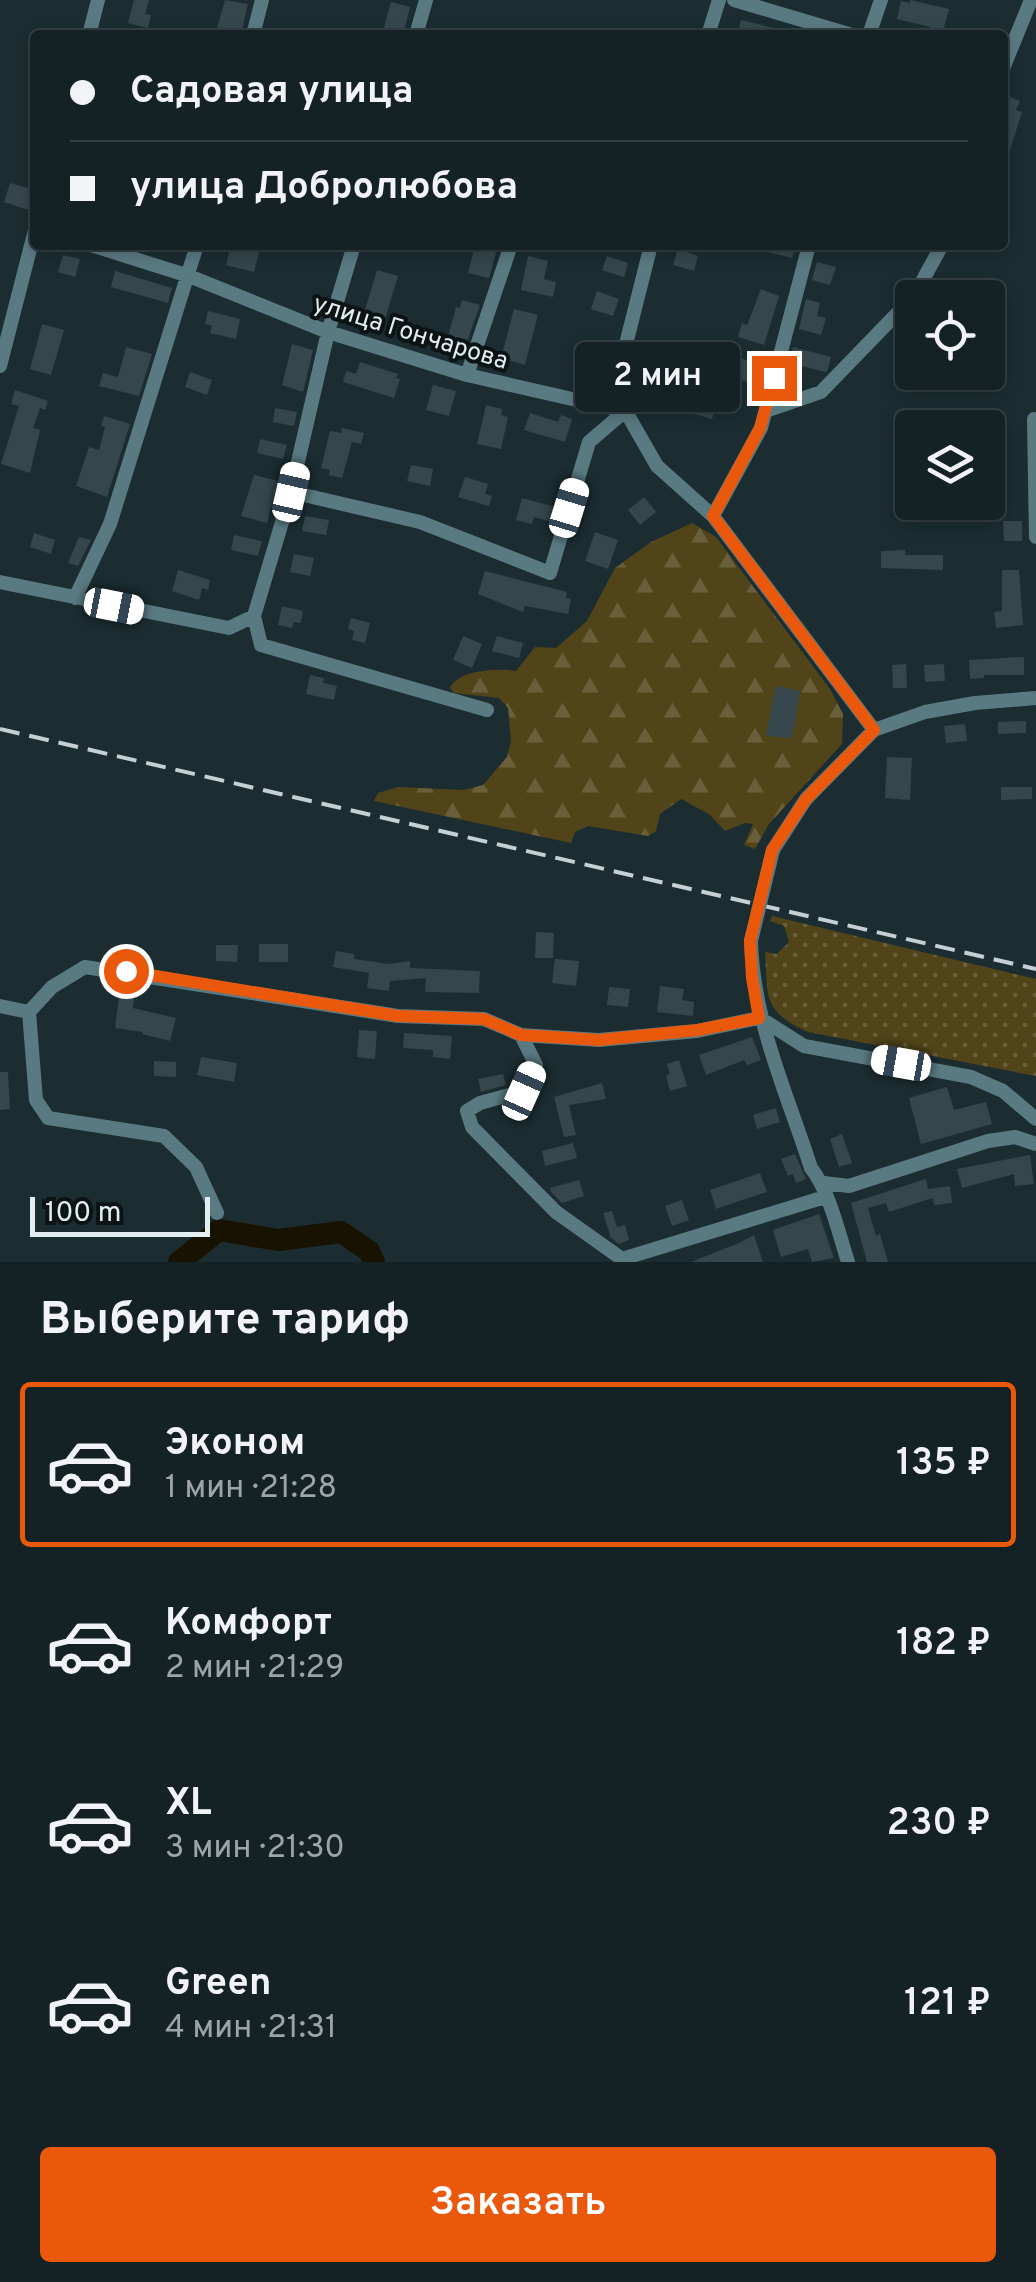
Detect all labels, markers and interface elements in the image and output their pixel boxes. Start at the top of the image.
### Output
text: Садовая улица [130,68,413,117]
text: улица Добролюбова [130,164,518,213]
map controls [895,280,1005,520]
button: locate [895,280,1005,390]
street label: улица Гончарова [309,289,511,379]
callout: 2 мин [574,343,739,413]
route end [752,356,797,401]
text: 2 мин [613,357,702,397]
button: layers [895,410,1005,520]
car [270,459,312,525]
car [546,475,592,541]
car [82,586,146,626]
route start [104,949,149,994]
car [869,1043,933,1083]
car [498,1057,550,1125]
scale bar [30,1192,210,1236]
text: 100 m [45,1196,121,1232]
text: Выберите тариф [40,1293,410,1350]
icon: car [45,1420,135,1510]
text: Эконом [165,1420,305,1469]
text: 135 ₽ [896,1440,991,1489]
text: 1 мин · 21:28 [165,1469,337,1509]
icon: car [45,1600,135,1690]
text: Комфорт [165,1600,332,1649]
text: 182 ₽ [896,1620,991,1669]
text: 2 мин · 21:29 [165,1649,344,1689]
icon: car [45,1780,135,1870]
text: XL [165,1780,212,1829]
text: 230 ₽ [887,1800,991,1849]
text: 3 мин · 21:30 [165,1829,345,1869]
icon: car [45,1960,135,2050]
text: Green [165,1960,271,2009]
text: 121 ₽ [904,1980,991,2029]
text: 4 мин · 21:31 [165,2009,337,2049]
button: Заказать [40,2147,996,2262]

